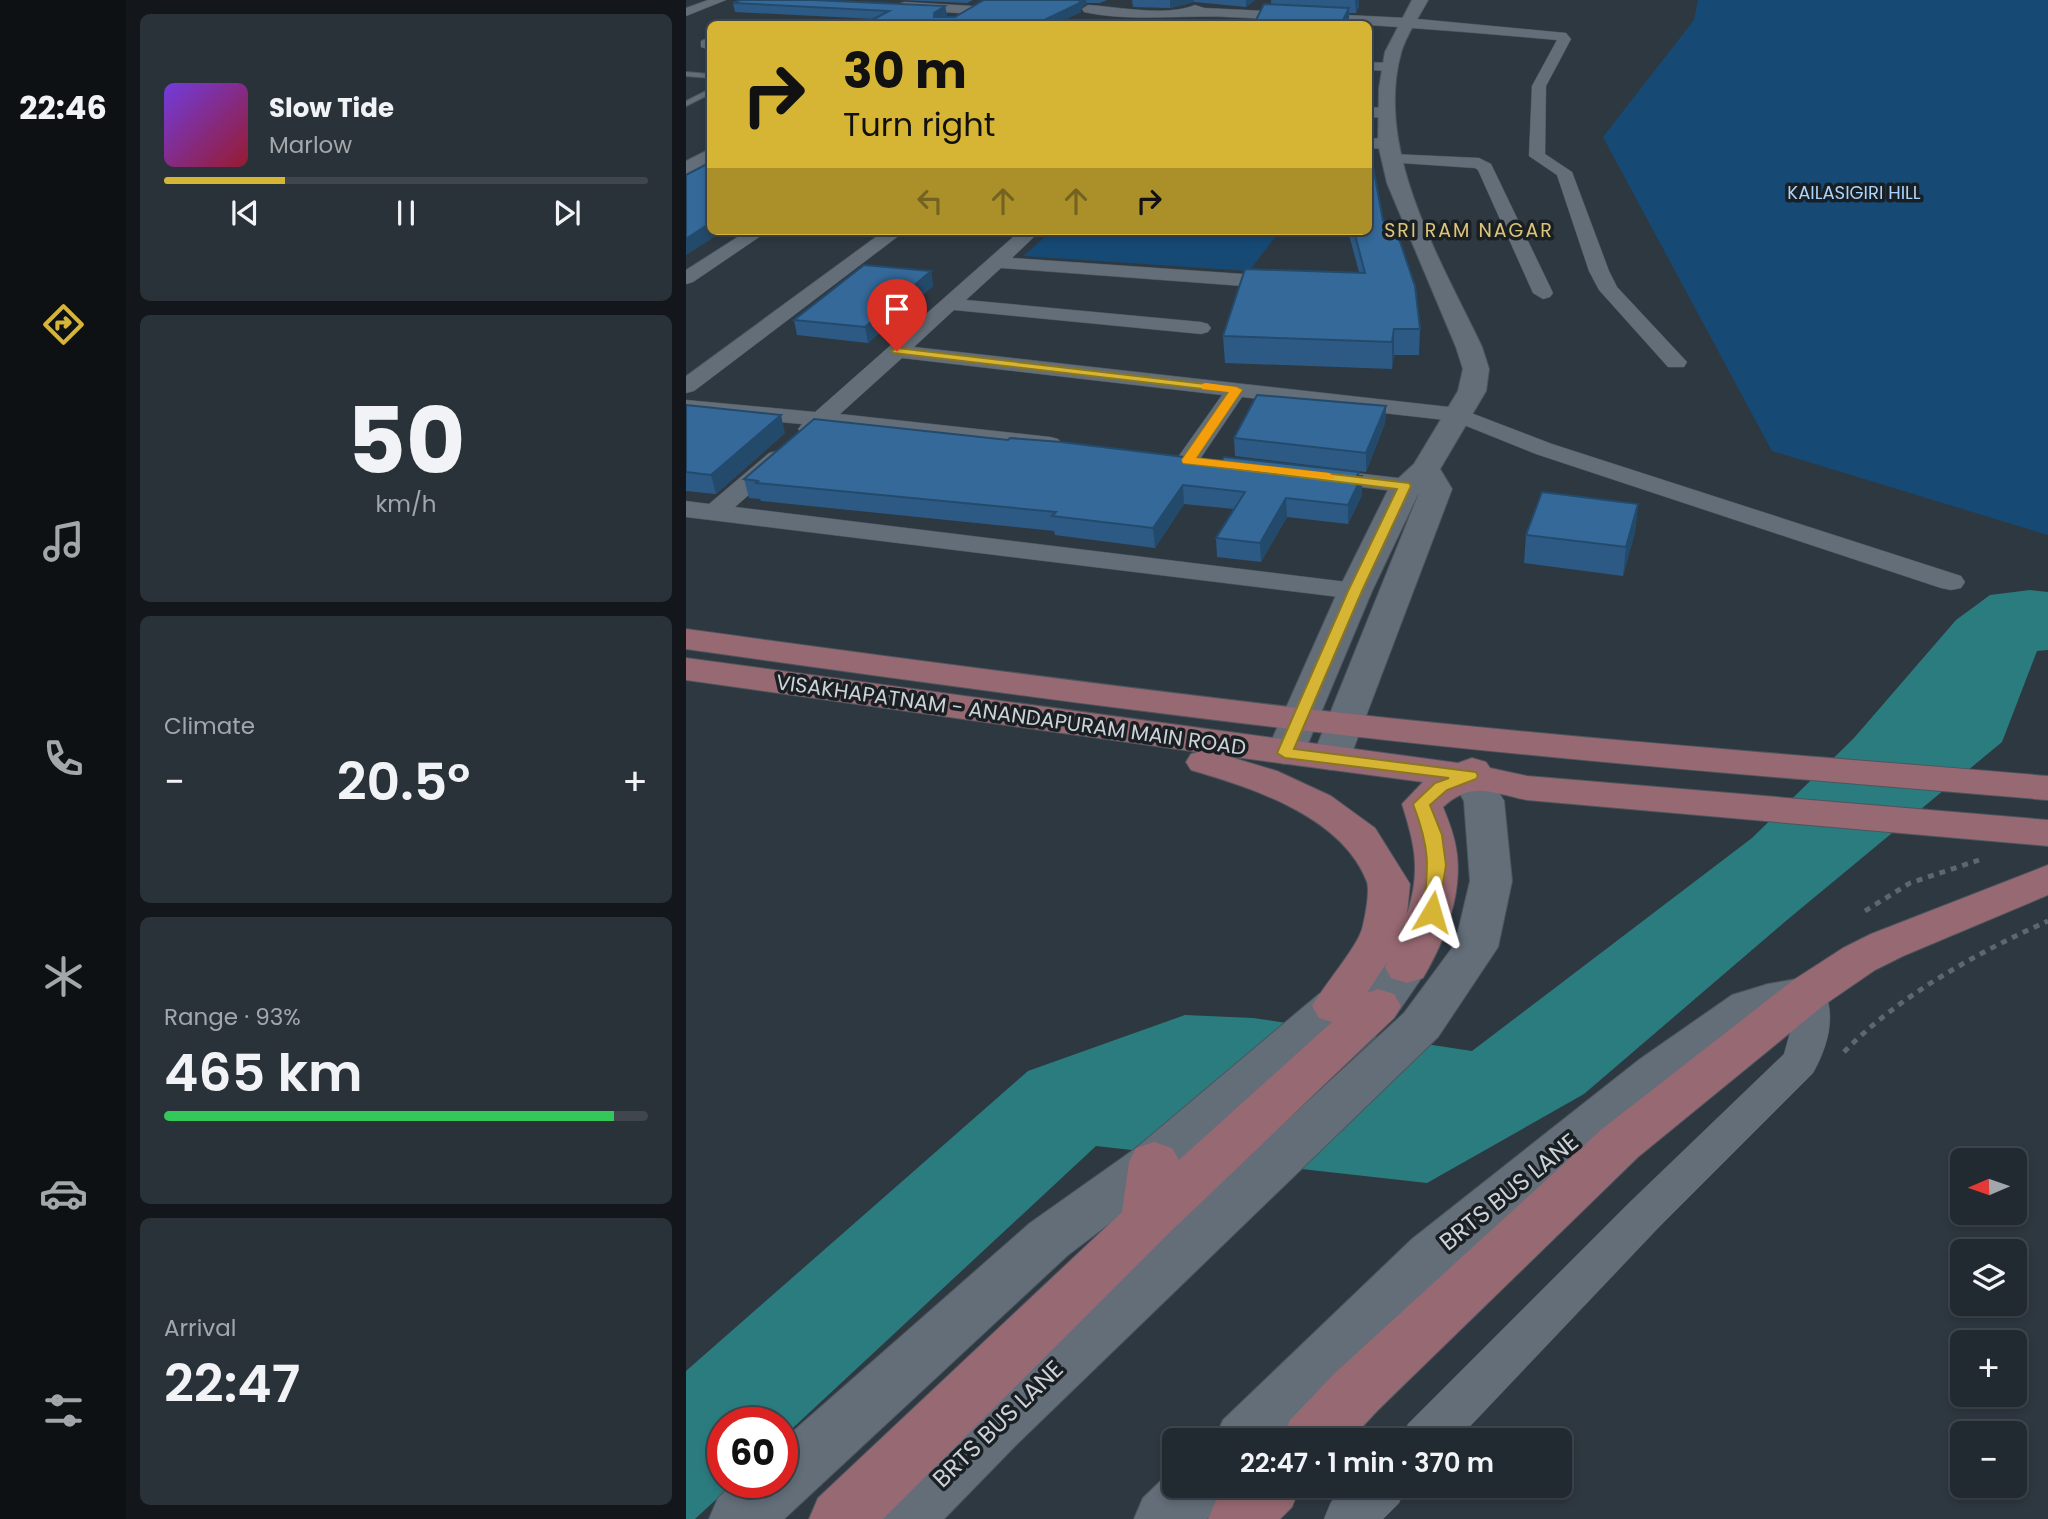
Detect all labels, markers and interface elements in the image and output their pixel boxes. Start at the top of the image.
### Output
text: 30 m [843,37,967,105]
icon: right [728,49,819,140]
text: 22:46 [19,85,107,130]
text: Slow Tide [269,90,394,126]
text: Turn right [843,102,995,147]
text: Marlow [269,129,352,161]
park label: KAILASIGIRI HILL [1787,180,1921,205]
icon: left [911,182,949,220]
icon: ahead [984,182,1022,220]
icon: ahead [1057,182,1095,220]
icon: right [1130,182,1168,220]
icon: previous [226,194,264,232]
icon: pause [387,194,425,232]
icon: next [548,194,586,232]
district label: SRI RAM NAGAR [1384,217,1554,244]
pin [867,279,927,351]
icon: arrive [878,290,916,328]
icon: directions [39,300,88,349]
text: 50 [347,377,465,505]
text: km/h [375,488,437,520]
icon: music [39,517,88,566]
street label: VISAKHAPATNAM - ANANDAPURAM MAIN ROAD [774,667,1248,762]
text: Climate [164,710,255,742]
icon: phone [39,734,88,783]
text: 20.5° [337,745,470,818]
text: − [164,755,185,808]
text: + [622,755,648,808]
position arrow [1395,875,1469,949]
icon: climate [39,952,88,1001]
text: Range · 93% [164,1001,301,1033]
text: 465 km [164,1036,362,1109]
street label: BRTS BUS LANE [1432,1125,1585,1258]
north arrow [1950,1148,2026,1225]
map controls [1950,1148,2027,1498]
icon: car [39,1169,88,1218]
button: layers [1950,1239,2027,1316]
text: Arrival [164,1312,236,1344]
button: + [1950,1330,2027,1407]
text: 22:47 [164,1347,300,1420]
street label: BRTS BUS LANE [925,1353,1070,1495]
icon: filters [39,1386,88,1435]
speed limit sign: 60 [707,1407,798,1498]
button: − [1950,1421,2027,1498]
text: 22:47 · 1 min · 370 m [1240,1445,1494,1481]

